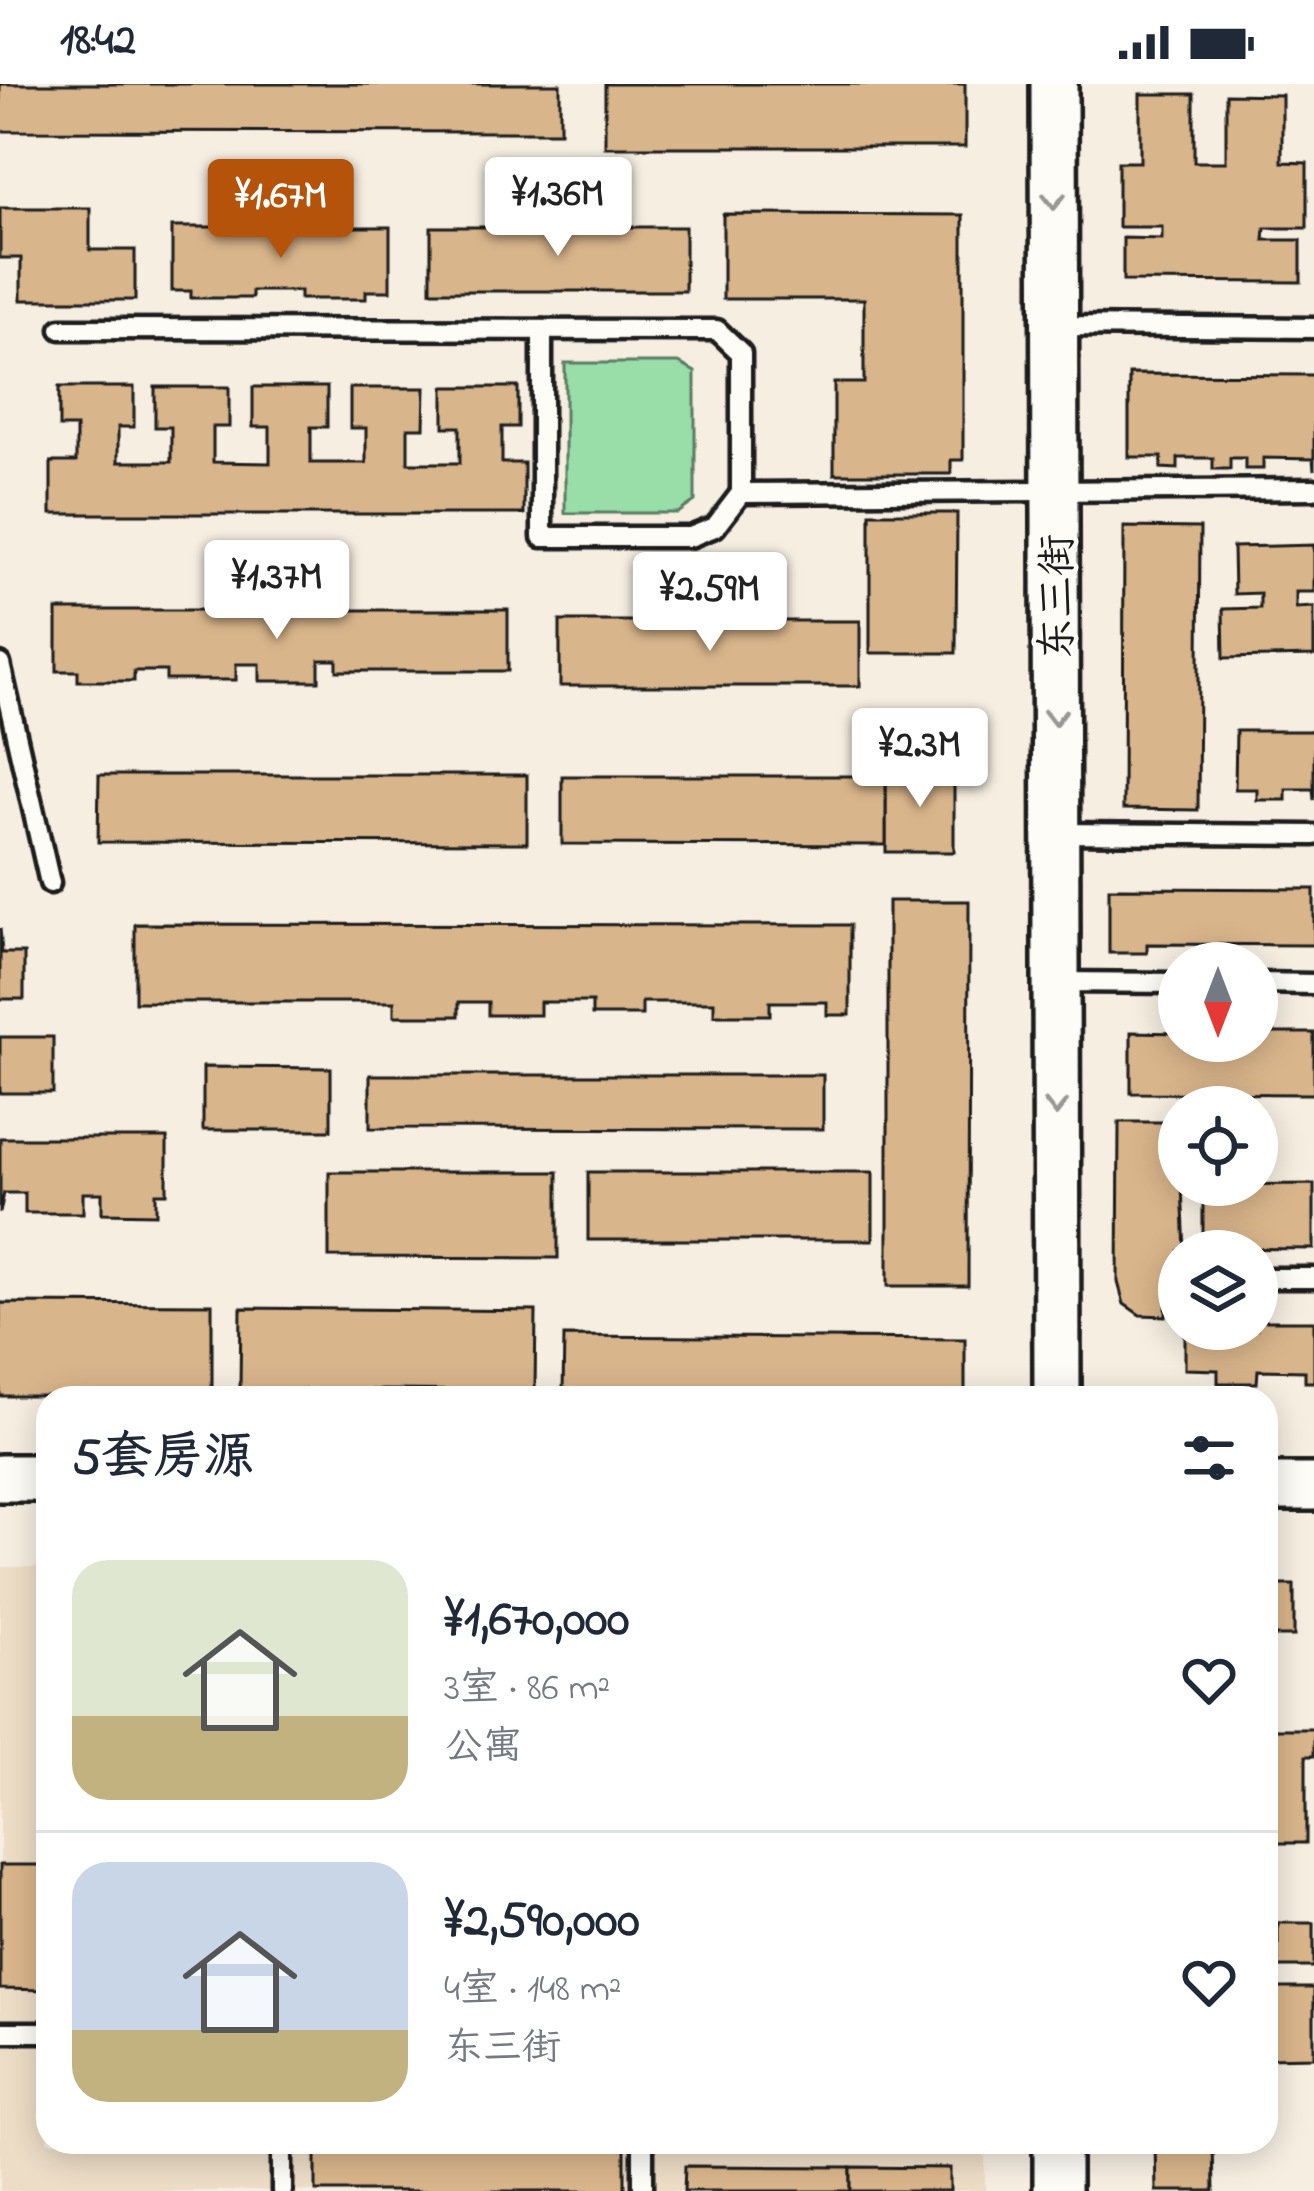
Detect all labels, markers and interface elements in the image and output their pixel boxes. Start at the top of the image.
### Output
text: 18:42 [60,9,136,75]
pin: ¥1.36M [460,157,656,259]
pin: ¥1.67M [183,159,379,261]
text: ¥1.36M [512,167,604,224]
text: ¥1.67M [235,169,327,226]
one-way arrow [1041,193,1067,211]
street label: 东三街 [1029,534,1090,660]
pin: ¥1.37M [179,540,375,642]
text: ¥1.37M [231,550,323,607]
pin: ¥2.59M [612,552,808,654]
text: ¥2.59M [660,562,760,619]
pin: ¥2.3M [836,708,1004,810]
one-way arrow [1042,709,1068,727]
text: ¥2.3M [879,718,961,775]
north arrow [1158,942,1278,1062]
map controls [1158,942,1278,1350]
button: locate [1158,1086,1278,1206]
one-way arrow [1043,1098,1069,1117]
button: layers [1158,1230,1278,1350]
text: 5套房源 [72,1422,254,1497]
icon: filters [1176,1425,1242,1491]
text: ¥1,670,000 [444,1584,629,1659]
icon: home [168,1608,312,1752]
icon: heart [1176,1647,1242,1713]
text: 3室 · 86 m² [444,1661,610,1718]
text: 公寓 [444,1720,522,1777]
text: ¥2,590,000 [444,1885,639,1960]
icon: home [168,1910,312,2054]
icon: heart [1176,1949,1242,2015]
text: 4室 · 148 m² [444,1962,622,2019]
text: 东三街 [444,2021,561,2078]

